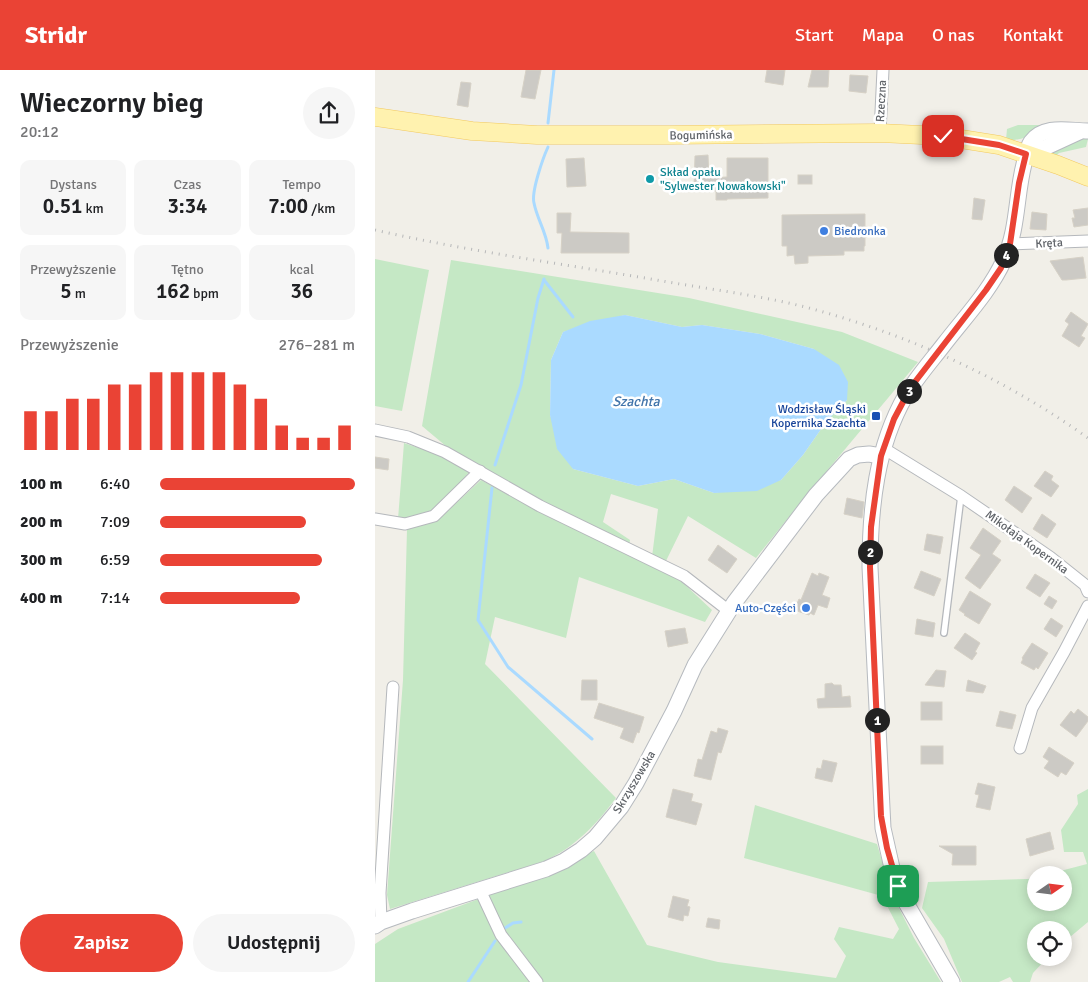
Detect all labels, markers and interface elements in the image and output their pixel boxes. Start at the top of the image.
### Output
text: Stridr [25,20,87,50]
text: Start [795,24,834,46]
text: Mapa [862,24,904,46]
text: O nas [932,24,975,46]
text: Kontakt [1003,24,1063,46]
street label: Rzeczna [873,80,890,122]
text: Wieczorny bieg [20,86,204,120]
button: share [303,87,355,139]
pin [922,115,964,157]
text: 20:12 [20,122,59,142]
icon: check [929,122,957,150]
street label: Bogumińska [669,127,733,144]
place label: Skład opału "Sylwester Nowakowski" [660,165,786,194]
marker: Skład opału "Sylwester Nowakowski" [644,173,656,185]
text: Dystans [49,176,97,193]
text: Czas [174,176,201,193]
text: Tempo [283,176,321,193]
text: 0.51 [43,193,82,219]
text: 3:34 [168,193,207,219]
text: 7:00 [268,193,308,219]
text: km [82,200,104,217]
text: /km [308,200,335,217]
place label: Biedronka [834,224,886,239]
marker: Biedronka [818,225,830,237]
street label: Kręta [1035,235,1063,252]
pin: 4 [993,242,1019,268]
text: 4 [1003,247,1010,264]
text: Przewyższenie [30,261,116,278]
text: Tętno [171,261,204,278]
text: kcal [290,261,314,278]
text: 5 [60,278,72,304]
text: 162 [156,278,190,304]
text: 36 [290,278,313,304]
text: m [72,285,86,302]
text: bpm [190,285,219,302]
text: Przewyższenie [20,335,119,355]
text: 276–281 m [278,335,355,355]
pin: 3 [897,378,921,404]
text: 3 [906,383,913,400]
water label: Szachta [612,393,661,410]
place label: Wodzisław Śląski Kopernika Szachta [771,402,866,431]
marker: Wodzisław Śląski Kopernika Szachta [870,410,882,422]
text: 100 m [20,474,62,494]
text: 6:40 [100,474,130,494]
street label: Mikołaja Kopernika [982,507,1071,578]
text: 200 m [20,512,62,532]
text: 7:09 [100,512,130,532]
pin: 2 [857,540,883,564]
text: 2 [867,544,874,561]
text: 300 m [20,550,62,570]
text: 6:59 [100,550,130,570]
text: 400 m [20,588,62,608]
text: 7:14 [100,588,130,608]
place label: Auto-Części [735,601,796,616]
marker: Auto-Części [800,602,812,614]
pin: 1 [865,708,889,732]
text: 1 [874,712,881,729]
street label: Skrzyszowska [610,748,659,816]
pin [877,865,919,907]
north arrow [1027,866,1073,911]
map controls [1027,866,1072,966]
icon: arrive [884,872,912,900]
button: Zapisz [20,914,183,972]
button: Udostępnij [193,914,355,972]
button: locate [1027,921,1072,966]

